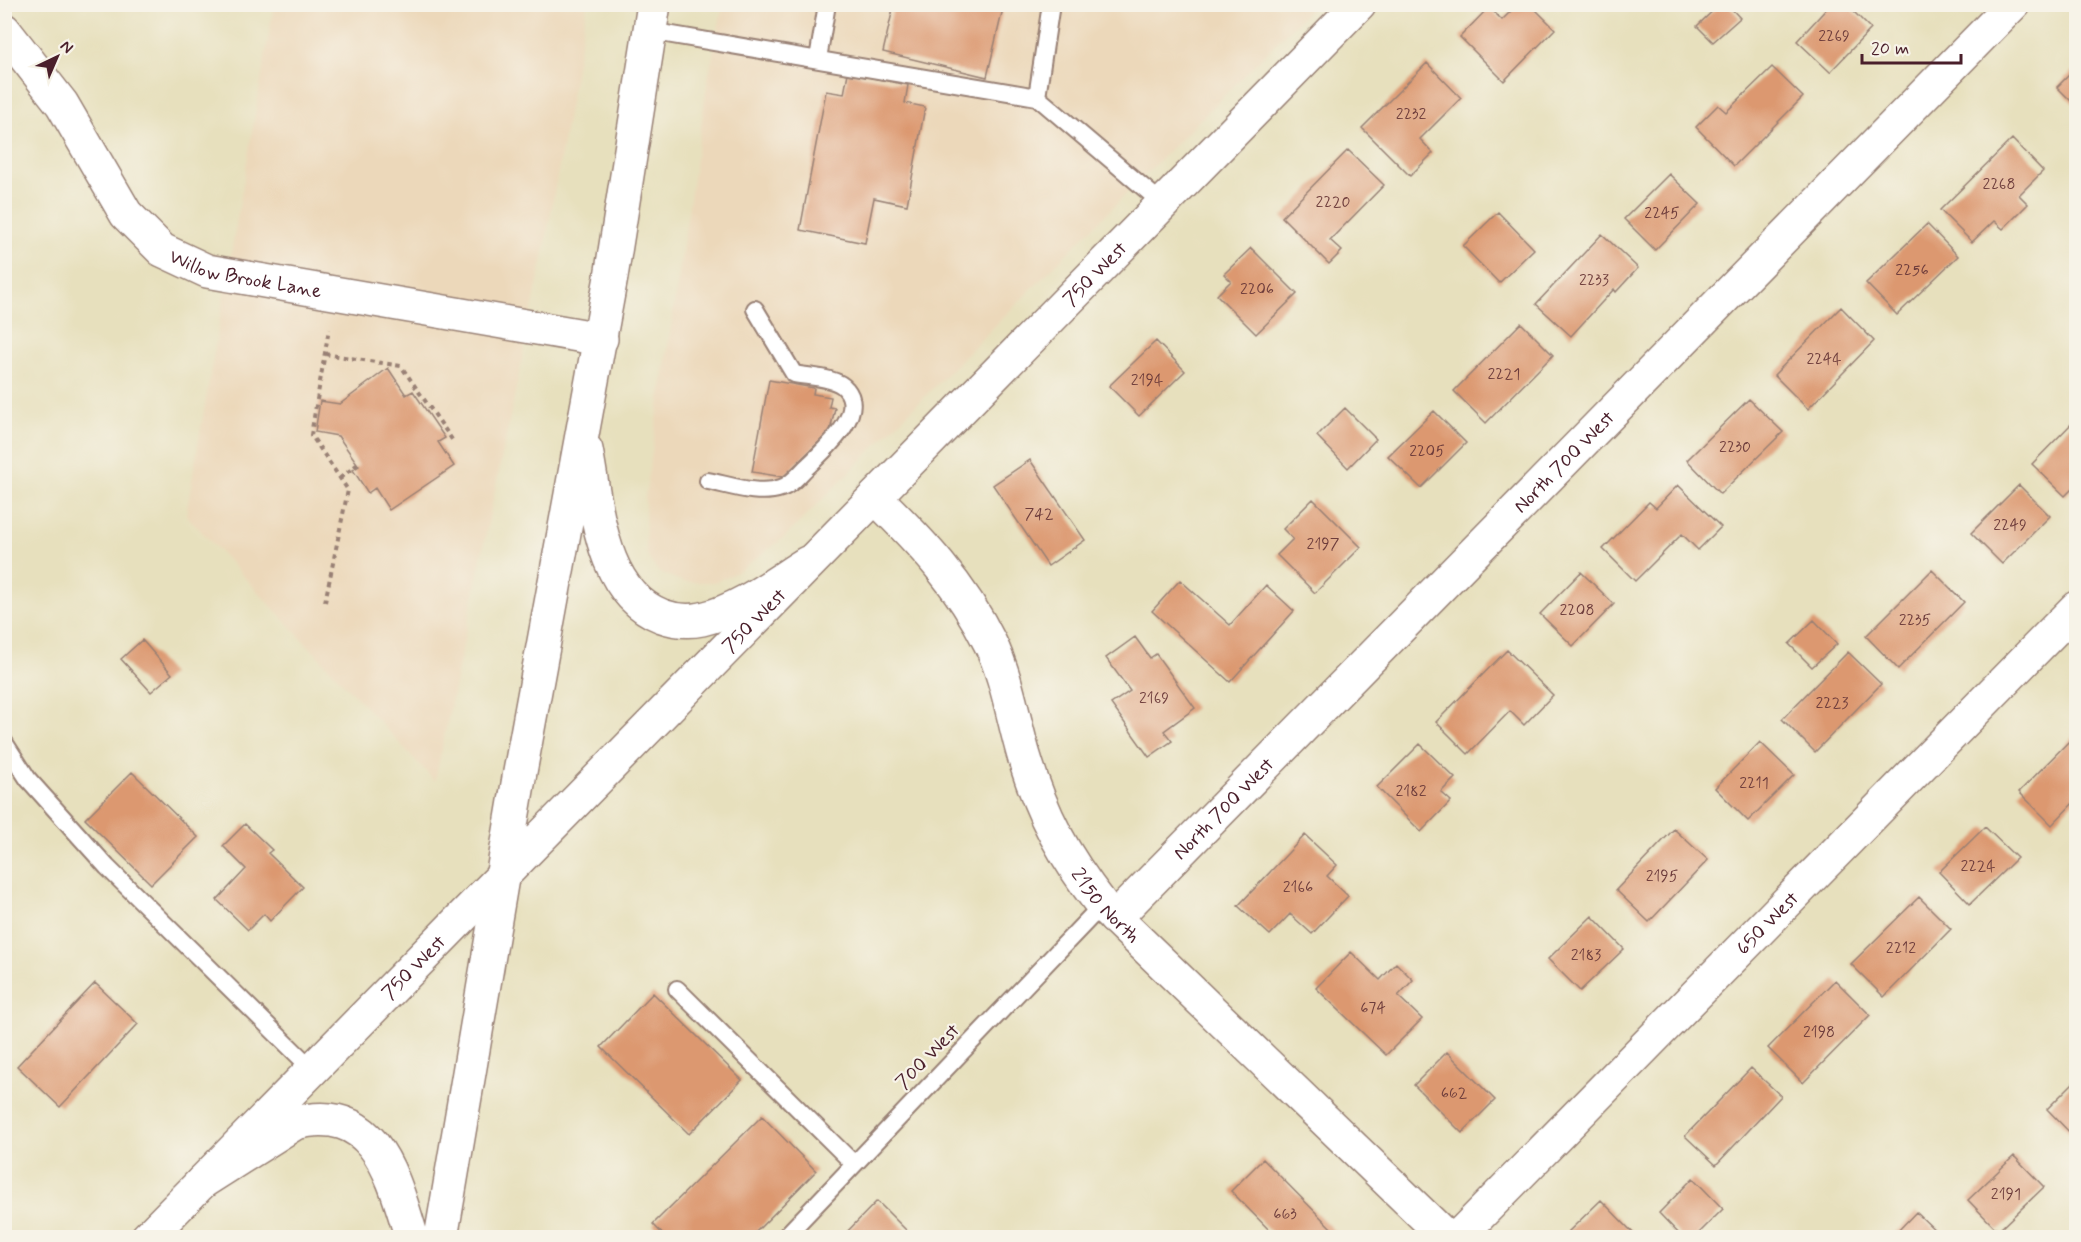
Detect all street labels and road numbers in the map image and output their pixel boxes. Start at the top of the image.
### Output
street label: 750 West [1057,236,1134,313]
street label: Willow Brook Lane [164,243,324,306]
street label: North 700 West [1508,405,1621,520]
street label: 750 West [717,583,793,660]
street label: North 700 West [1167,752,1281,866]
street label: 2150 North [1064,863,1146,950]
street label: 650 West [1730,886,1805,962]
street label: 750 West [376,929,453,1006]
street label: 700 West [890,1018,966,1096]

